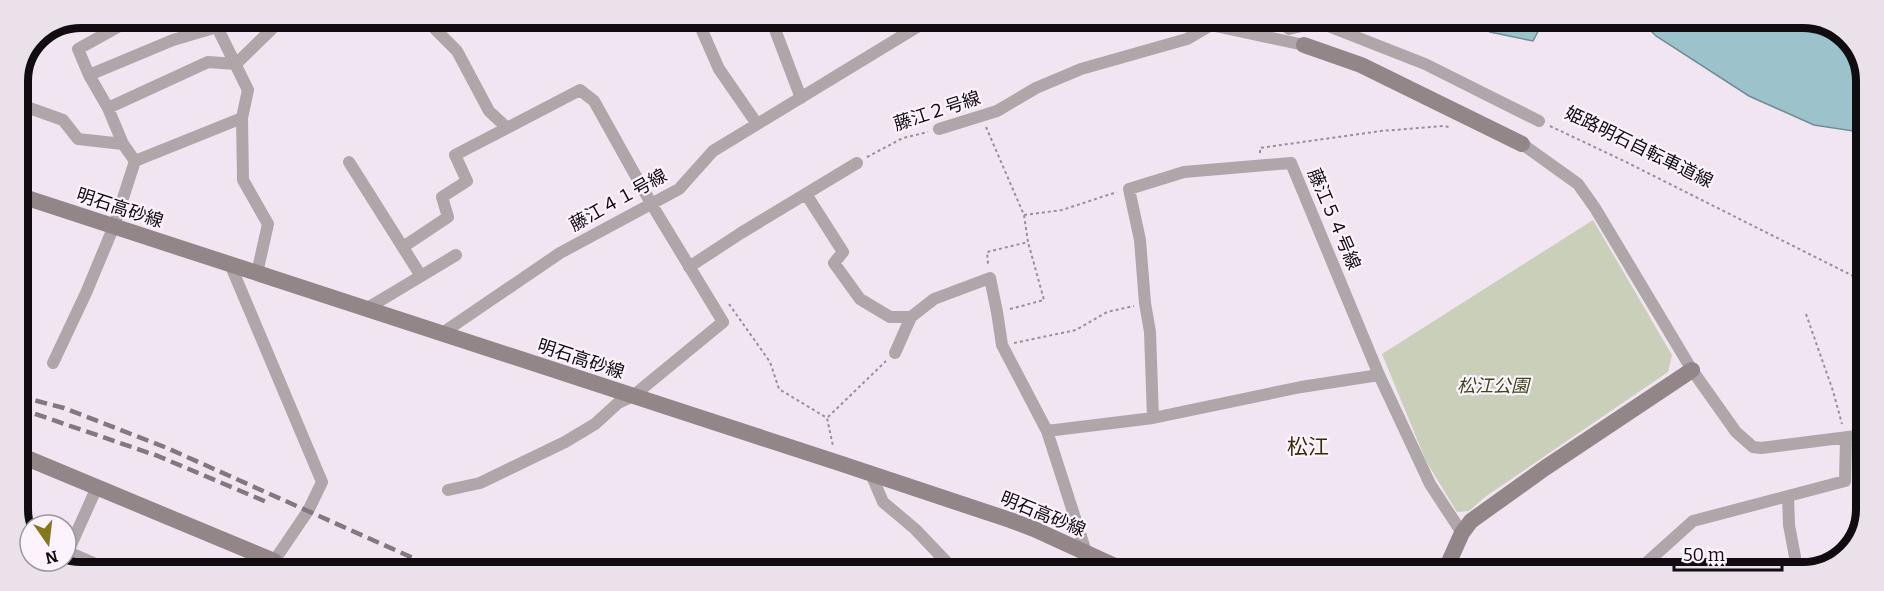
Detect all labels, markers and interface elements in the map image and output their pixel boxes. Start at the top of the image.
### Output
street label: 藤江２号線 [891,87,983,135]
street label: 姫路明石自転車道線 [1561,102,1717,192]
street label: 藤江４１号線 [565,164,671,236]
street label: 藤江５４号線 [1303,165,1365,273]
street label: 明石高砂線 [74,184,166,232]
street label: 明石高砂線 [535,335,627,383]
park label: 松江公園 [1457,375,1532,397]
district label: 松江 [1287,434,1329,460]
street label: 明石高砂線 [997,487,1089,541]
north arrow [18,513,78,573]
scale bar [1674,534,1782,572]
text: 50 m [1683,544,1725,566]
text: N [43,546,60,568]

